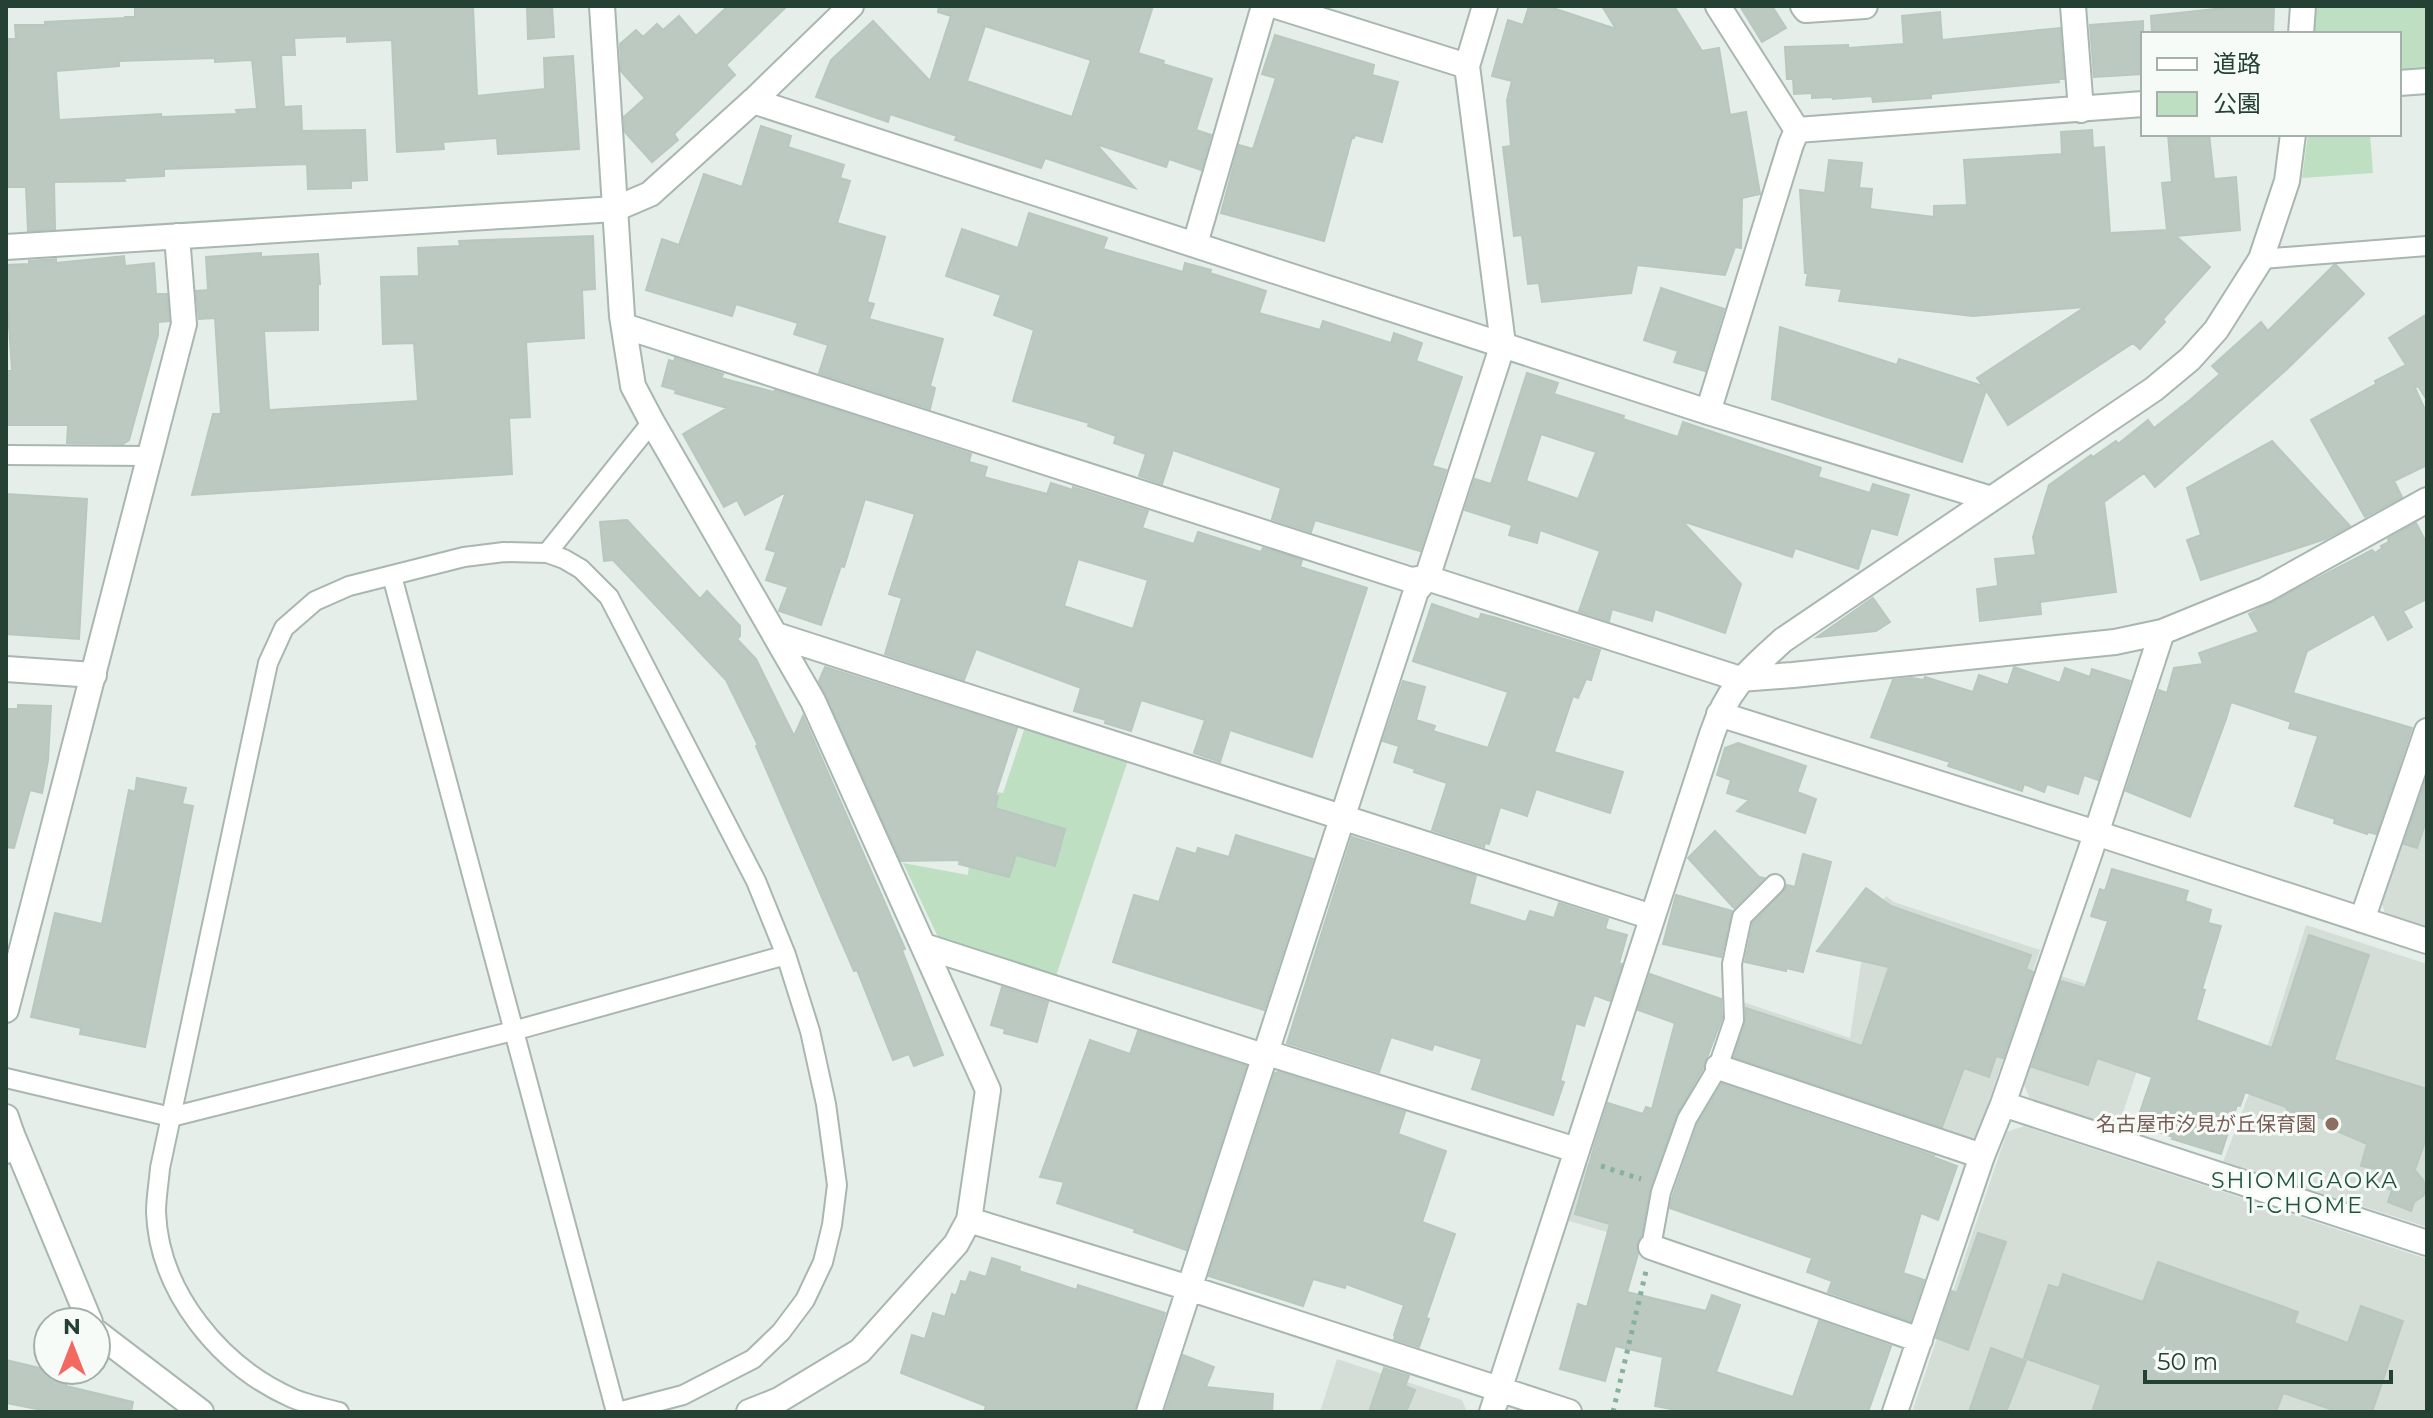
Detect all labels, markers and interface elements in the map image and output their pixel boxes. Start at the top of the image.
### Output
legend [2141,32,2401,136]
text: 道路 [2213,49,2261,78]
text: 公園 [2213,89,2261,118]
place label: 名古屋市汐見が丘保育園 [2096,1112,2316,1136]
marker: 名古屋市汐見が丘保育園 [2323,1115,2341,1133]
district label: SHIOMIGAOKA 1-CHOME [2211,1167,2399,1219]
north arrow [32,1306,112,1386]
text: N [63,1313,81,1340]
scale bar [2145,1334,2391,1384]
text: 50 m [2157,1347,2218,1376]

